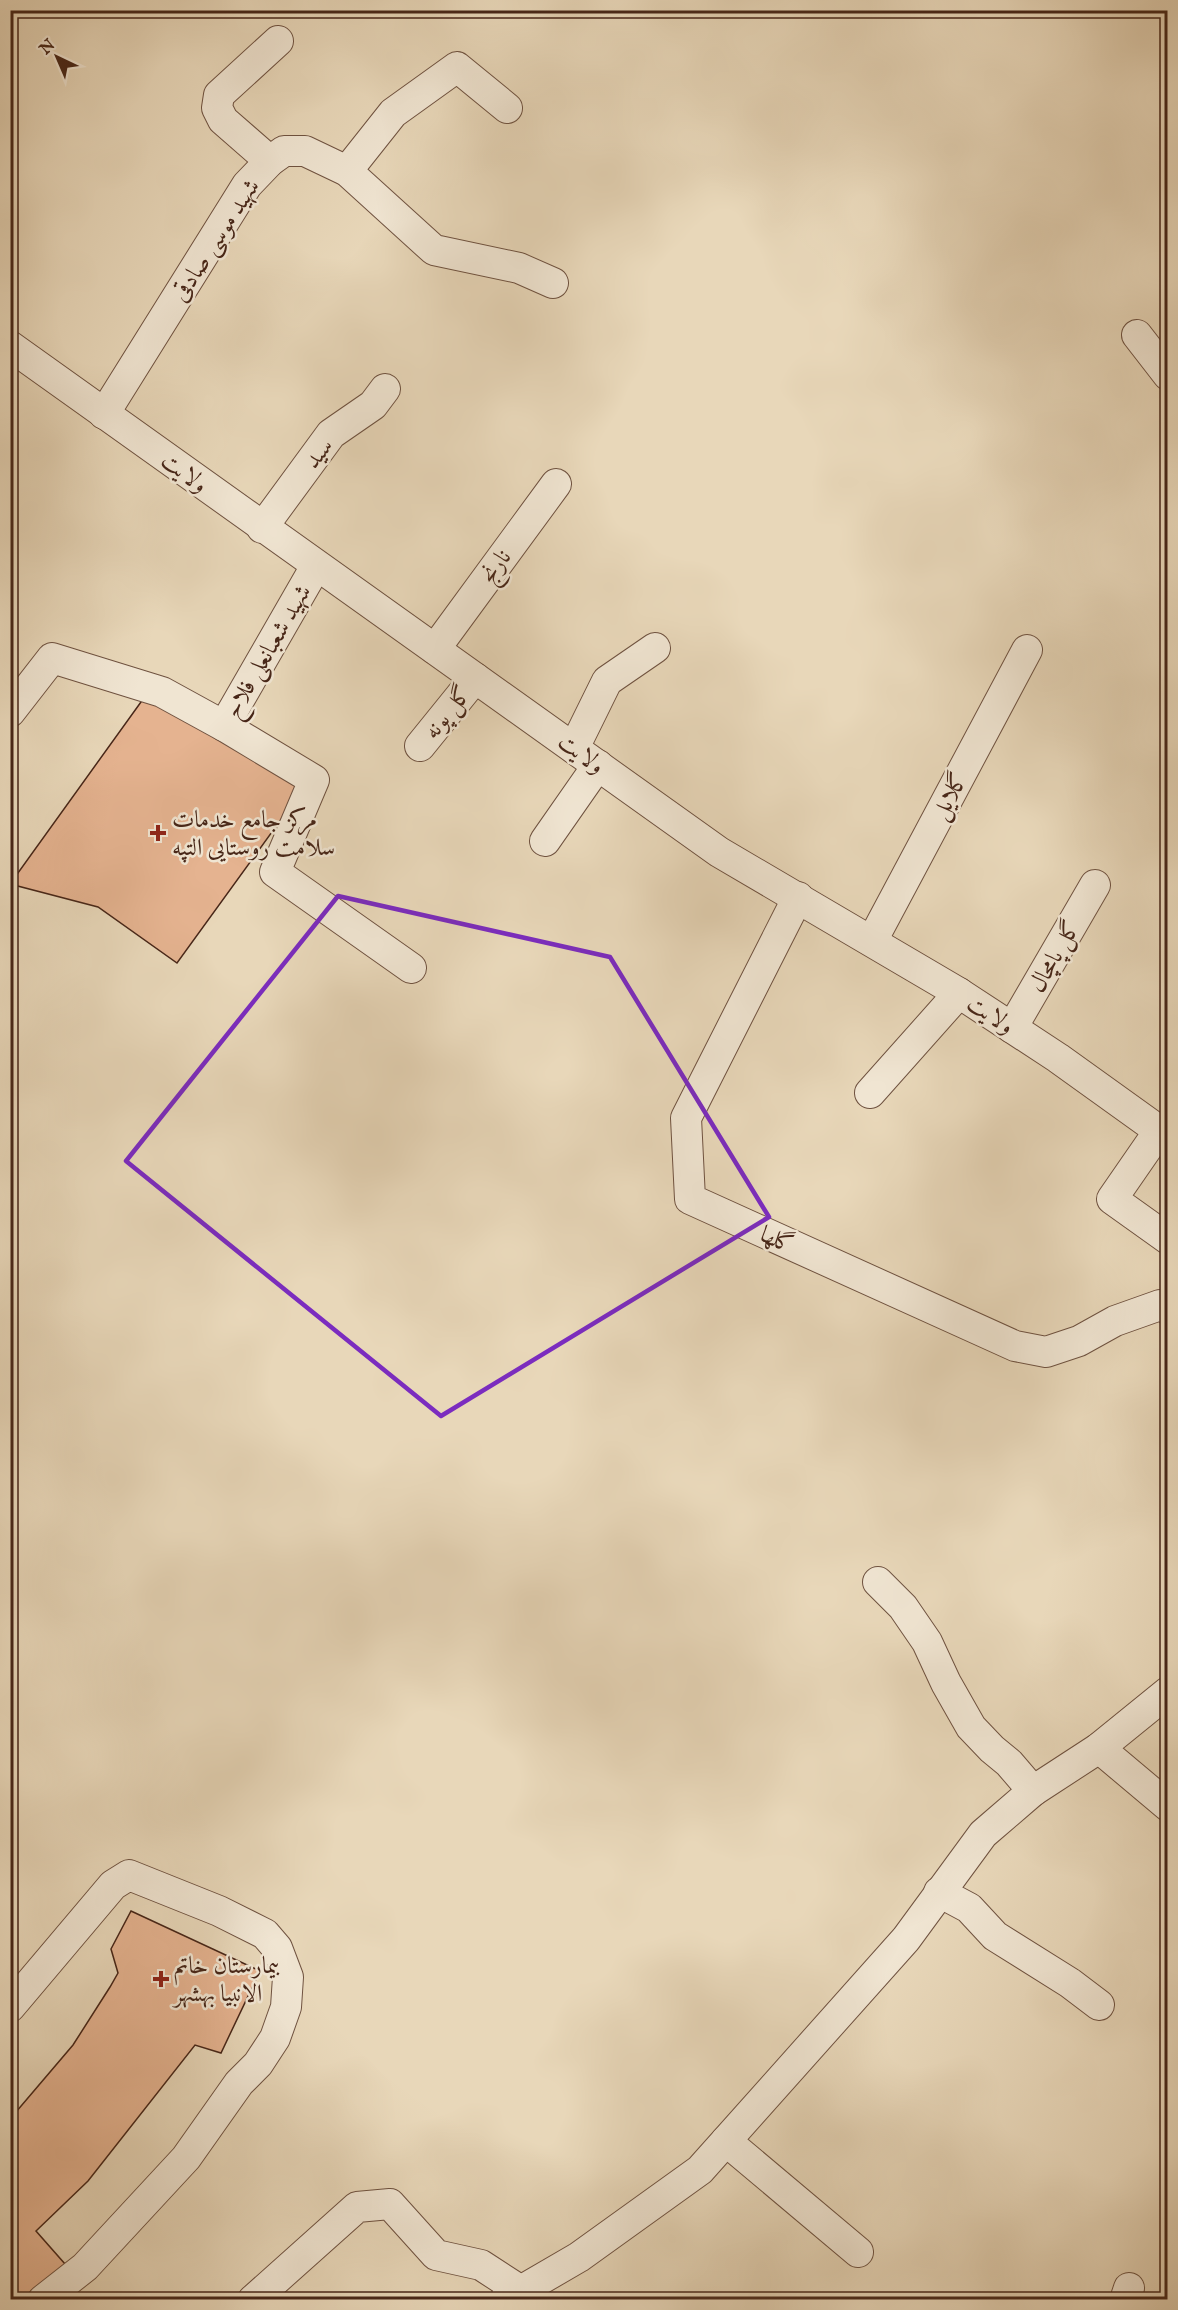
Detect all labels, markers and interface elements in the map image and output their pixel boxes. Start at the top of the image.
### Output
north arrow [27,27,87,87]
text: N [35,36,60,60]
street label: شهید موسی صادقی [165,173,268,308]
street label: سید [297,432,341,476]
street label: ولایت [155,446,214,501]
street label: نارنج [473,544,522,592]
street label: شهید شعبانعلی فلاح [217,579,323,726]
street label: گل پونه [416,679,479,746]
street label: ولایت [552,727,611,782]
street label: گلایل [924,767,976,826]
place label: مرکز جامع خدمات سلامت روستایی التپه [172,805,335,864]
marker: مرکز جامع خدمات سلامت روستایی التپه [149,824,167,842]
street label: گل پامچال [1021,915,1088,998]
street label: ولایت [961,988,1020,1042]
street label: گلها [755,1218,798,1261]
place label: بیمارستان خاتم الانبیا بهشهر [171,1951,280,2010]
marker: بیمارستان خاتم الانبیا بهشهر [152,1970,170,1988]

